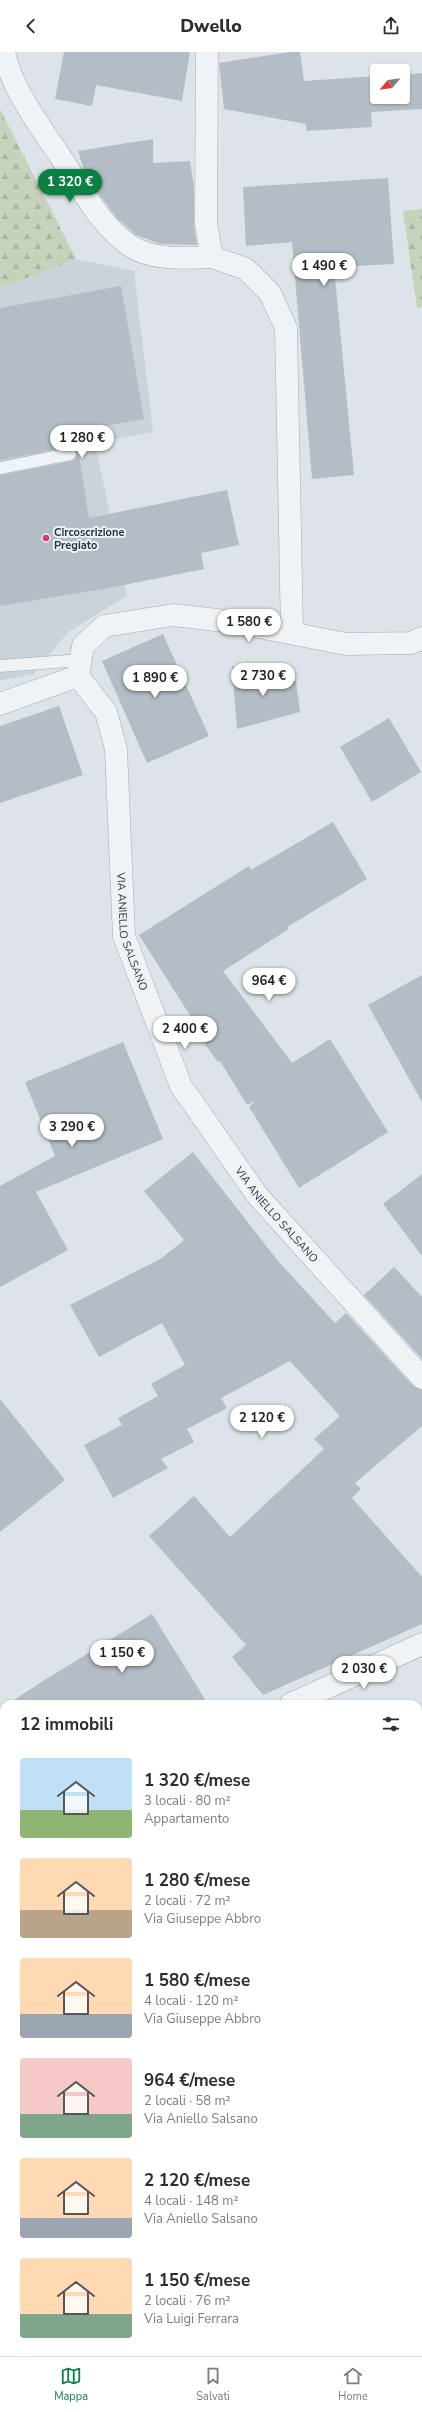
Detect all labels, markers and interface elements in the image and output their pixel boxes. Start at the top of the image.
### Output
text: Dwello [180,14,242,38]
icon: back [20,15,42,37]
icon: share [380,15,402,37]
north arrow [370,64,410,104]
map controls [370,64,410,104]
pin: 1 320 € [33,169,107,203]
text: 1 320 € [47,173,93,191]
pin: 1 490 € [287,253,361,287]
text: 1 490 € [301,257,347,275]
pin: 1 280 € [45,425,119,459]
text: 1 280 € [59,429,105,447]
place label: Circoscrizione Pregiato [54,525,124,553]
marker: Circoscrizione Pregiato [41,533,51,543]
pin: 1 580 € [212,609,286,643]
text: 1 580 € [226,613,272,631]
pin: 2 730 € [226,663,300,697]
pin: 1 890 € [118,665,192,699]
text: 2 730 € [240,667,286,685]
text: 1 890 € [132,669,178,687]
street label: VIA ANIELLO SALSANO [114,871,151,993]
pin: 964 € [241,968,297,1002]
text: 964 € [252,972,286,990]
pin: 2 400 € [148,1016,222,1050]
text: 2 400 € [162,1020,208,1038]
pin: 3 290 € [35,1114,109,1148]
text: 3 290 € [49,1118,95,1136]
street label: VIA ANIELLO SALSANO [231,1163,322,1266]
pin: 2 120 € [225,1405,299,1439]
text: 2 120 € [239,1409,285,1427]
pin: 1 150 € [85,1640,159,1674]
text: 1 150 € [99,1644,145,1662]
pin: 2 030 € [327,1656,401,1690]
text: 2 030 € [341,1660,387,1678]
text: 12 immobili [20,1713,113,1736]
icon: filters [380,1713,402,1735]
text: 1 320 €/mese [144,1769,250,1792]
icon: home [52,1774,100,1822]
text: 3 locali · 80 m² [144,1792,231,1810]
text: Appartamento [144,1810,229,1828]
text: 1 280 €/mese [144,1869,250,1892]
icon: home [52,1874,100,1922]
text: 2 locali · 72 m² [144,1892,231,1910]
text: Via Giuseppe Abbro [144,1910,261,1928]
text: 1 580 €/mese [144,1969,250,1992]
icon: home [52,1974,100,2022]
text: 4 locali · 120 m² [144,1992,238,2010]
text: Via Giuseppe Abbro [144,2010,261,2028]
text: 964 €/mese [144,2069,235,2092]
icon: home [52,2074,100,2122]
text: 2 locali · 58 m² [144,2092,231,2110]
text: Via Aniello Salsano [144,2110,258,2128]
text: 2 120 €/mese [144,2169,250,2192]
icon: home [52,2174,100,2222]
text: 4 locali · 148 m² [144,2192,238,2210]
text: Via Aniello Salsano [144,2210,258,2228]
text: 1 150 €/mese [144,2269,250,2292]
icon: home [52,2274,100,2322]
text: 2 locali · 76 m² [144,2292,231,2310]
text: Via Luigi Ferrara [144,2310,239,2328]
tab: Mappa [54,2365,88,2404]
tab: Salvati [196,2365,230,2404]
tab: Home [338,2365,368,2404]

